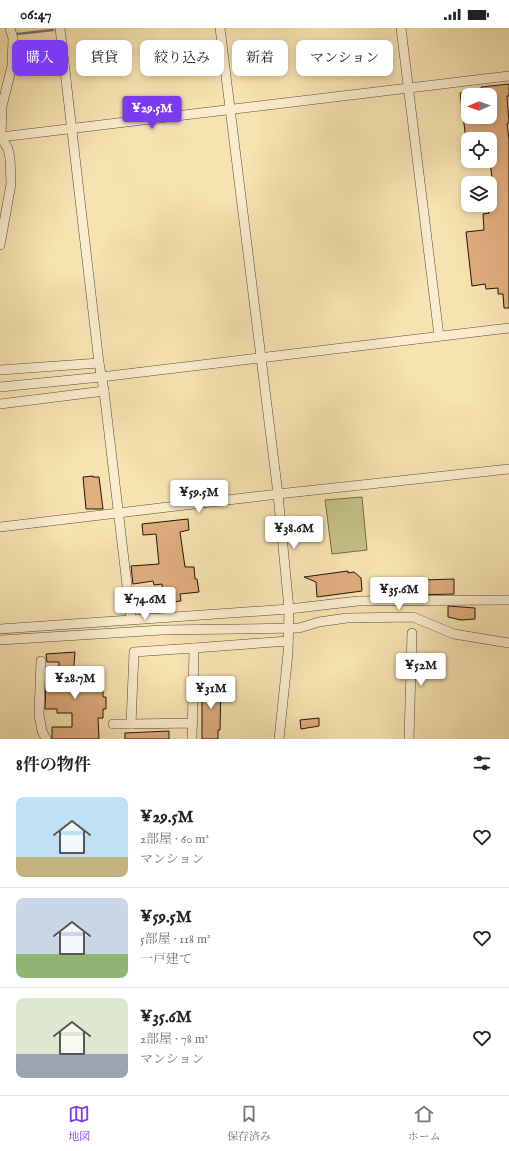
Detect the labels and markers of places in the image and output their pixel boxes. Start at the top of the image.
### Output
pin: ¥29.5M [119,96,185,130]
pin: ¥59.5M [166,480,232,514]
pin: ¥38.6M [261,516,327,550]
pin: ¥35.6M [366,577,432,611]
pin: ¥74.6M [112,587,178,621]
pin: ¥52M [397,653,445,687]
pin: ¥28.7M [42,666,108,700]
pin: ¥31M [187,676,235,710]

